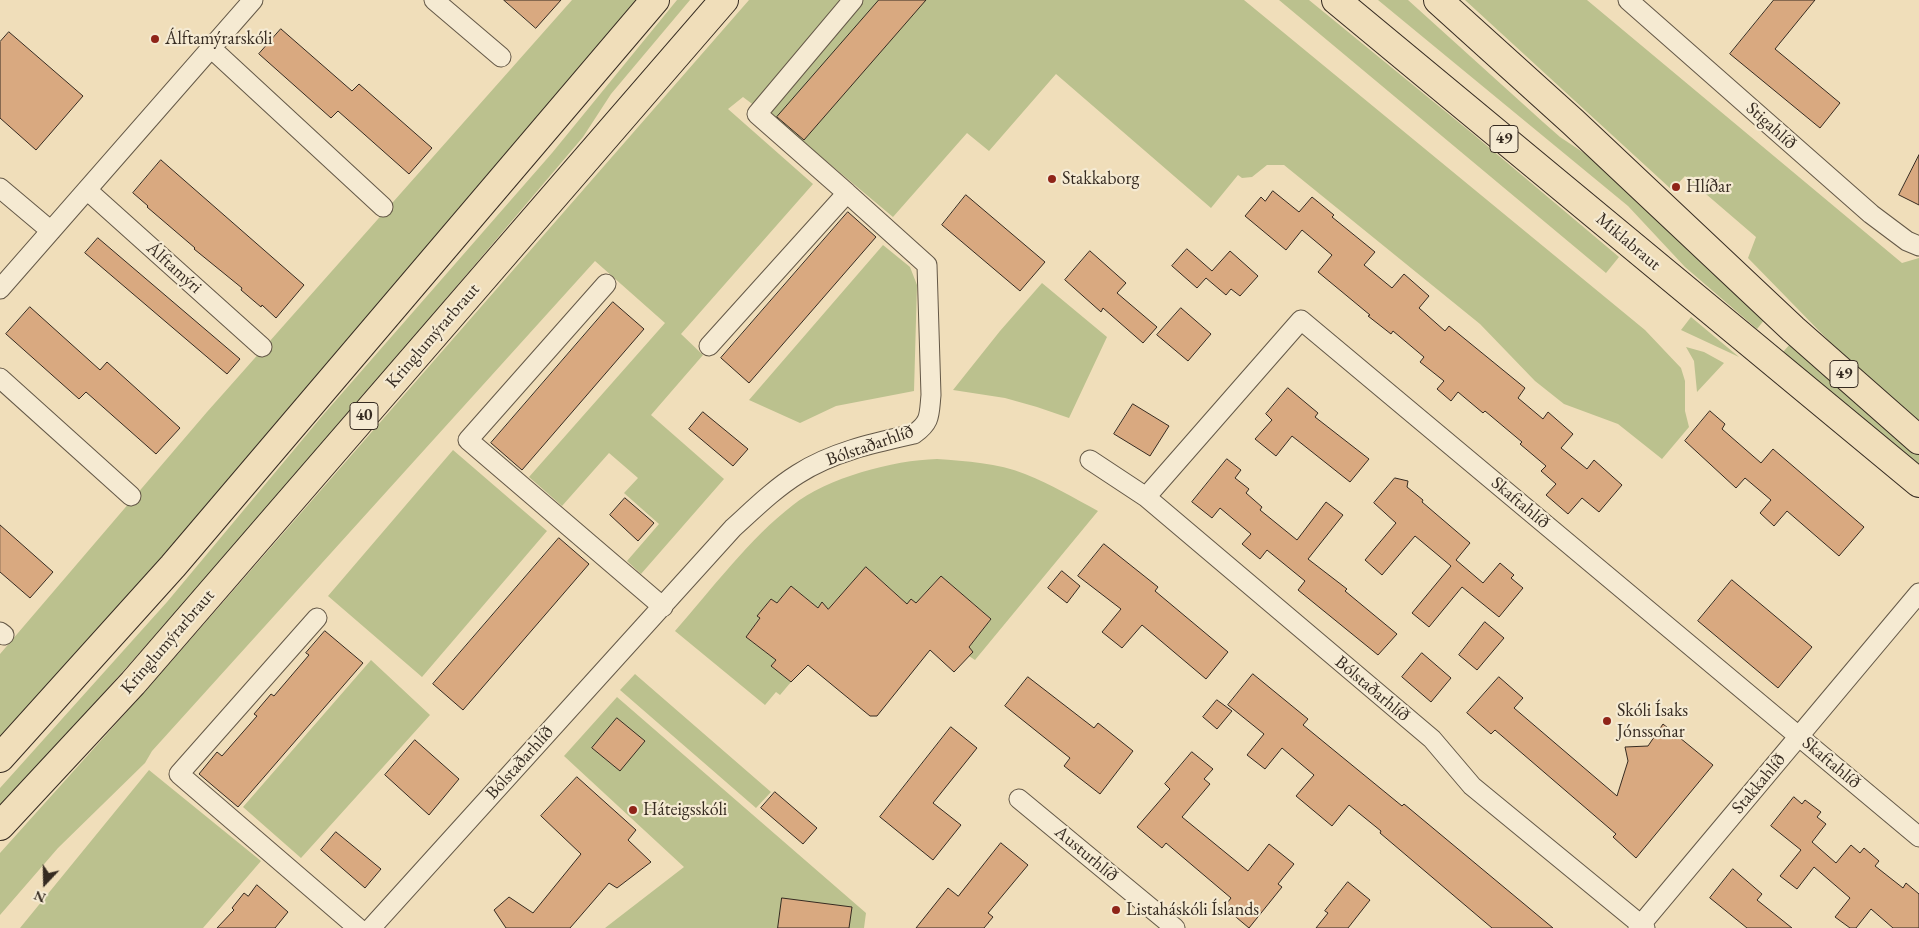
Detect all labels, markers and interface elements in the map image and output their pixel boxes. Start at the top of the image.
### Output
place label: Álftamýrarskóli [165,28,272,50]
marker: Álftamýrarskóli [149,33,161,45]
street label: Stigahlíð [1741,98,1801,154]
road number: 49 [1490,126,1518,152]
place label: Stakkaborg [1062,168,1139,190]
marker: Stakkaborg [1046,173,1058,185]
place label: Hlíðar [1686,176,1731,198]
marker: Hlíðar [1670,181,1682,193]
street label: Miklabraut [1591,209,1665,275]
street label: Álftamýri [142,238,206,298]
street label: Kringlumýrarbraut [382,279,484,393]
road number: 49 [1830,360,1858,388]
road number: 40 [350,402,378,430]
street label: Bólstaðarhlíð [824,421,916,471]
street label: Skaftahlíð [1487,472,1553,534]
street label: Kringlumýrarbraut [117,585,219,699]
street label: Bólstaðarhlíð [1330,652,1414,726]
place label: Skóli Ísaks Jónssonar [1617,700,1688,742]
marker: Skóli Ísaks Jónssonar [1601,715,1613,727]
street label: Bólstaðarhlíð [482,722,558,804]
street label: Skaftahlíð [1798,732,1864,794]
street label: Stakkahlíð [1728,749,1790,819]
place label: Háteigsskóli [643,799,727,821]
marker: Háteigsskóli [627,804,639,816]
street label: Austurhlíð [1050,821,1122,887]
north arrow [20,858,70,908]
text: N [31,887,48,907]
place label: Listaháskóli Íslands [1126,899,1259,921]
marker: Listaháskóli Íslands [1110,904,1122,916]

